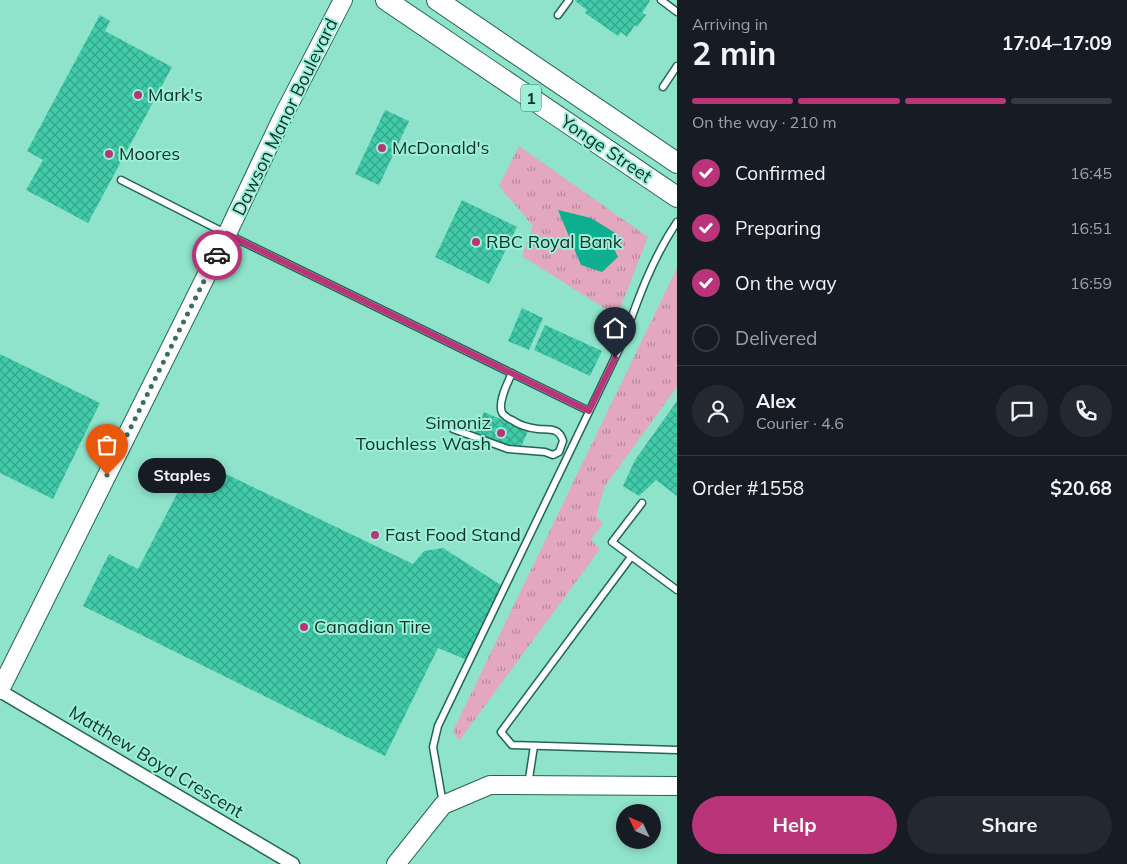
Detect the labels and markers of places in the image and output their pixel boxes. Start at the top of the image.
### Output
place label: Mark's [148,83,203,106]
marker: Mark's [132,89,144,101]
place label: McDonald's [392,136,489,159]
place label: Moores [119,142,180,165]
marker: McDonald's [376,142,388,154]
marker: Moores [103,148,115,160]
place label: RBC Royal Bank [486,230,623,253]
marker: RBC Royal Bank [470,236,482,248]
pin [594,307,636,358]
place label: Simoniz Touchless Wash [355,411,491,455]
pin [86,424,128,475]
marker: Simoniz Touchless Wash [495,427,507,439]
callout: Staples [137,458,224,492]
place label: Fast Food Stand [385,523,521,546]
marker: Fast Food Stand [369,529,381,541]
place label: Canadian Tire [314,615,431,638]
marker: Canadian Tire [298,621,310,633]

